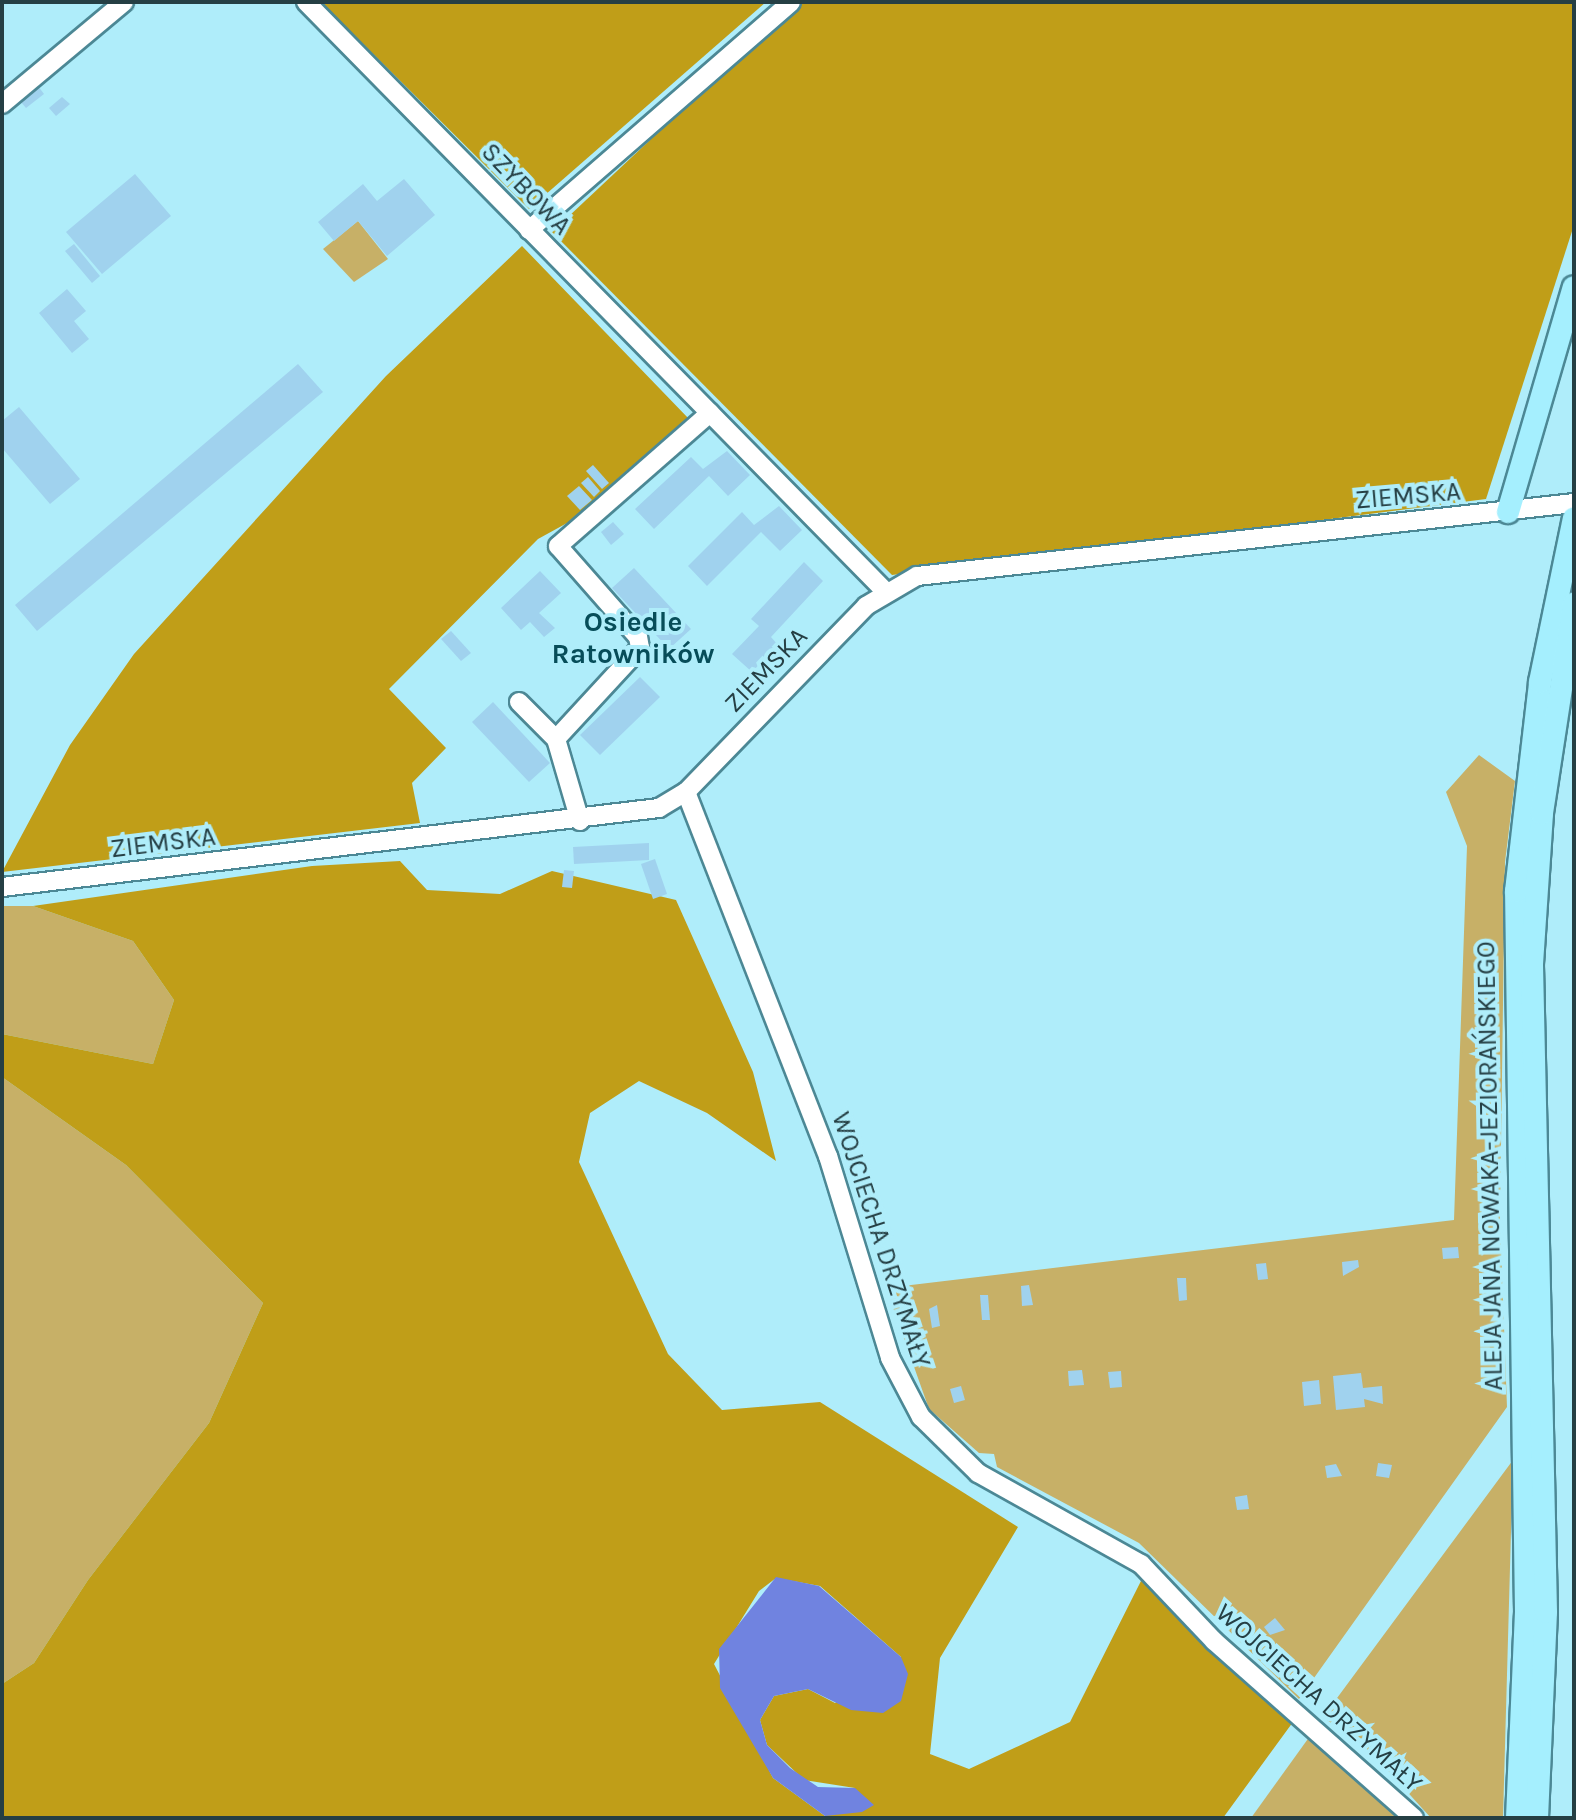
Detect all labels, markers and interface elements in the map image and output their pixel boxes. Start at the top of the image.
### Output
street label: SZYBOWA [475,137,577,241]
street label: ZIEMSKA [1354,476,1462,516]
district label: Osiedle Ratowników [552,605,714,671]
street label: ZIEMSKA [718,621,814,719]
street label: ZIEMSKA [109,821,217,865]
street label: ALEJA JANA NOWAKA-JEZIORAŃSKIEGO [1470,941,1510,1391]
street label: WOJCIECHA DRZYMAŁY [825,1108,937,1372]
street label: WOJCIECHA DRZYMAŁY [1209,1597,1429,1799]

